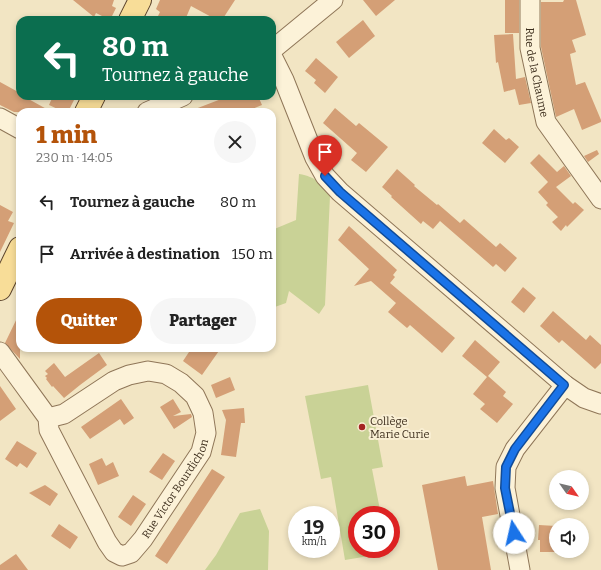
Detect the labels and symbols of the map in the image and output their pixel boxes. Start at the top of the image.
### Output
street label: Rue de la Chaume [523,27,551,118]
pin [308,135,342,176]
place label: Collège Marie Curie [370,415,429,441]
marker: Collège Marie Curie [357,422,367,432]
street label: Rue Victor Bourdichon [139,438,211,541]
north arrow [549,470,589,510]
speed limit sign: 30 [348,506,400,558]
position arrow [493,512,535,554]

